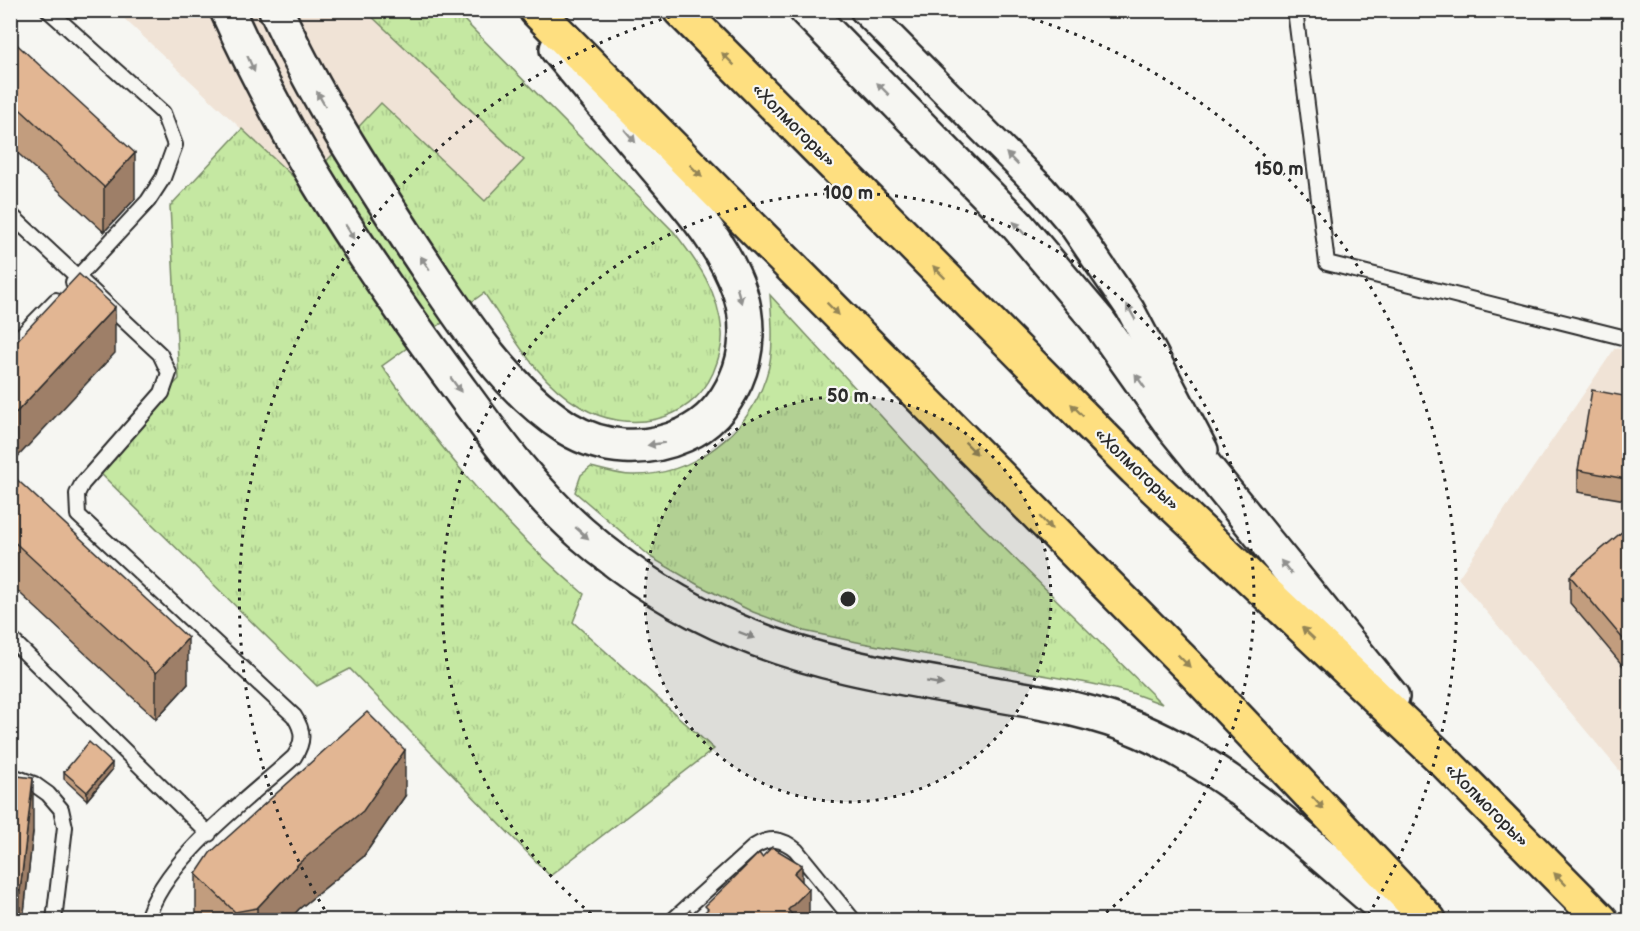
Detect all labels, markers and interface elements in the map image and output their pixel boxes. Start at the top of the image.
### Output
one-way arrow [721,52,735,66]
one-way arrow [246,55,256,73]
street label: «Холмогоры» [747,79,840,172]
one-way arrow [876,82,890,96]
one-way arrow [316,90,326,107]
one-way arrow [623,128,636,144]
one-way arrow [1005,152,1019,166]
text: 150 m [1254,159,1304,180]
one-way arrow [689,164,703,179]
text: 100 m [823,183,873,204]
one-way arrow [1013,221,1026,236]
one-way arrow [345,223,356,240]
one-way arrow [419,256,431,272]
one-way arrow [933,265,947,279]
one-way arrow [735,286,744,304]
one-way arrow [826,302,840,316]
one-way arrow [1126,303,1136,320]
one-way arrow [1134,373,1146,389]
one-way arrow [450,377,462,393]
text: 50 m [827,386,869,407]
one-way arrow [1069,403,1084,417]
street label: «Холмогоры» [1090,424,1184,515]
one-way arrow [646,440,665,449]
one-way arrow [964,440,978,455]
one-way arrow [1039,516,1054,530]
one-way arrow [574,526,589,539]
one-way arrow [1280,559,1293,575]
centre of rings [838,589,858,609]
one-way arrow [1302,626,1316,640]
one-way arrow [738,631,756,641]
one-way arrow [1176,654,1190,668]
one-way arrow [926,679,945,688]
street label: «Холмогоры» [1440,759,1533,852]
one-way arrow [1311,795,1325,810]
one-way arrow [1553,872,1567,886]

